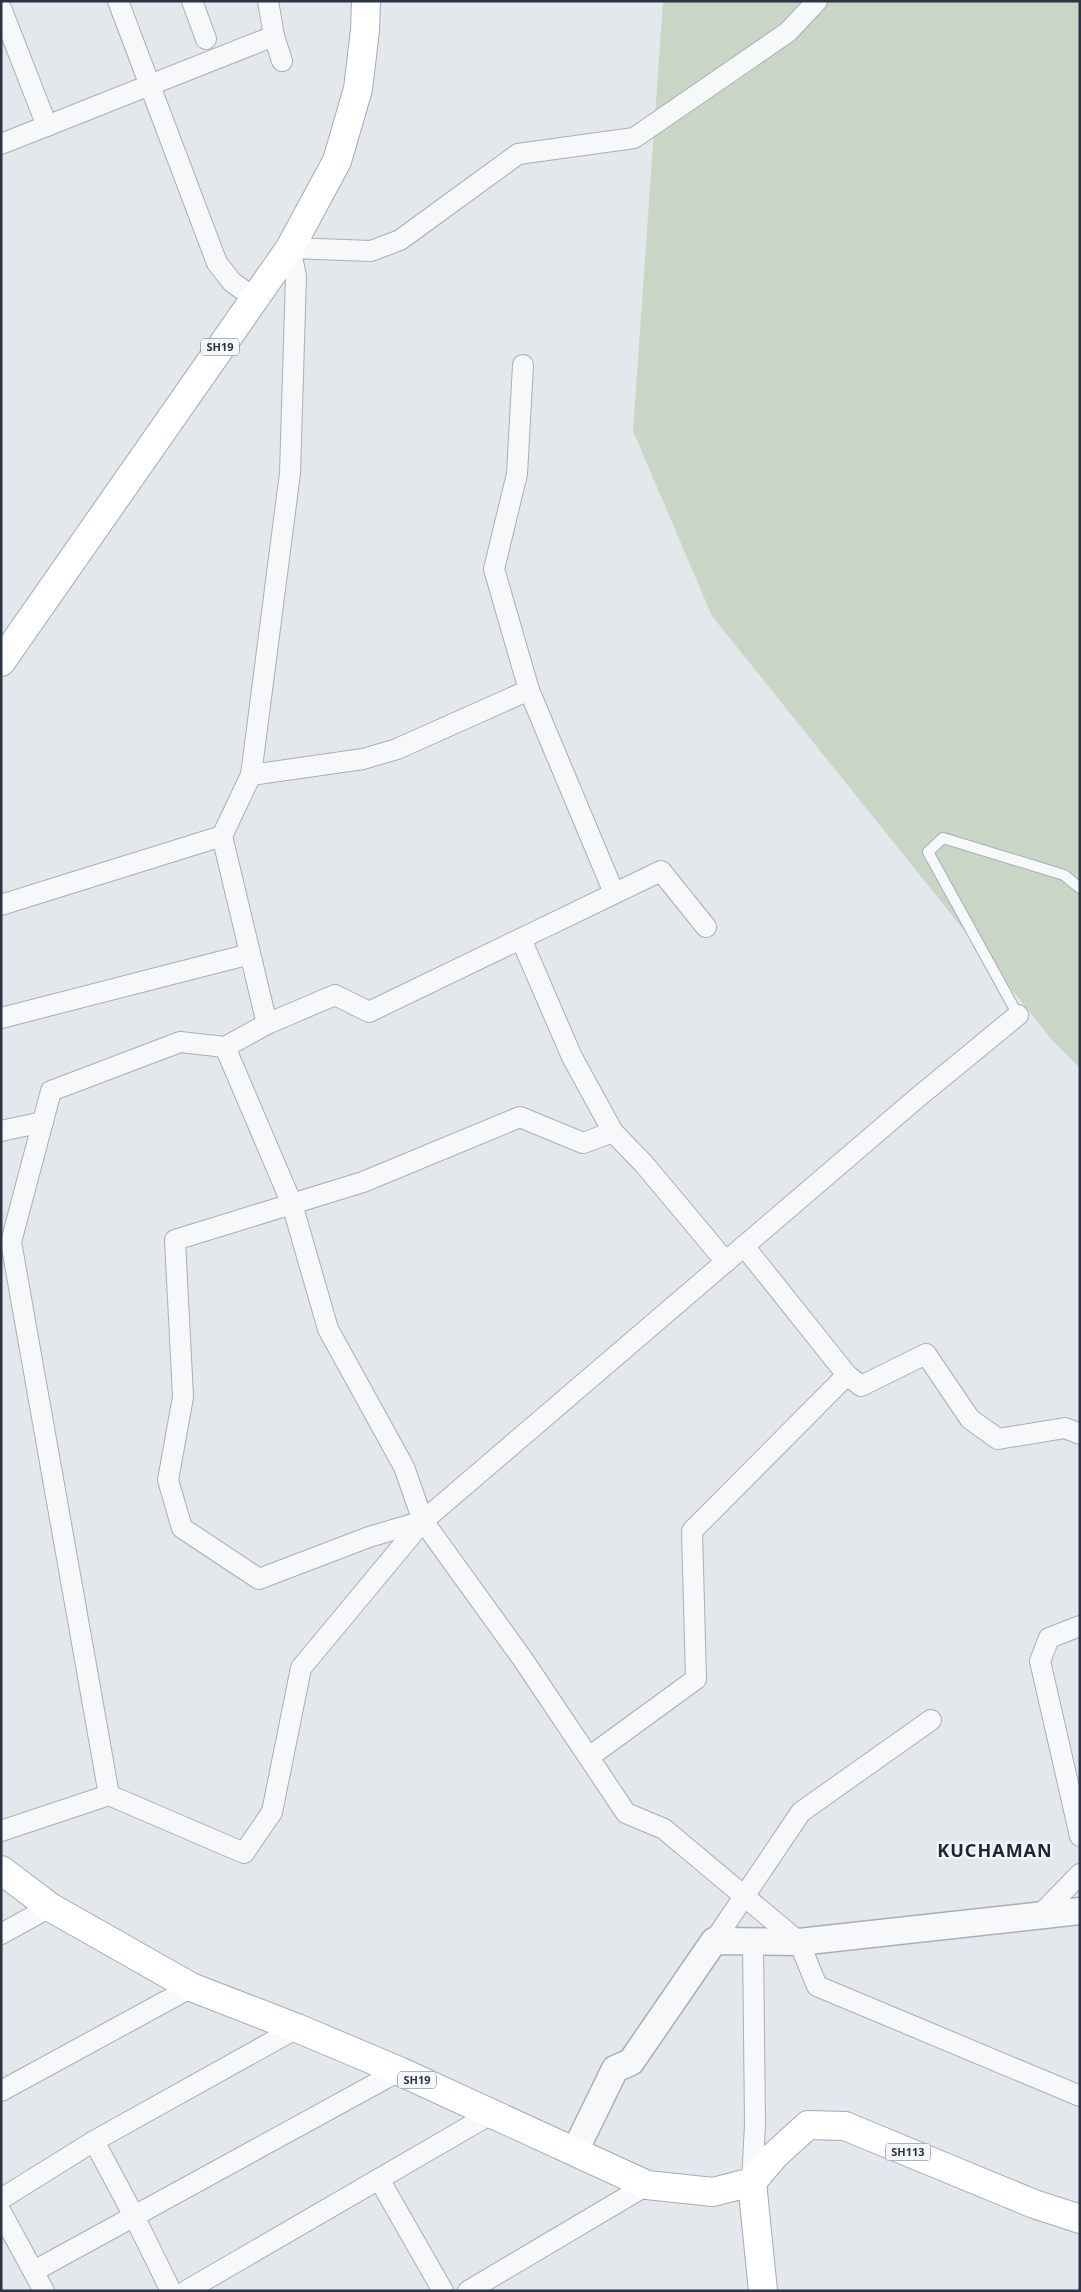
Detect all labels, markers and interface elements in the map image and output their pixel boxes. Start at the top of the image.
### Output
road number: SH19 [201,338,239,356]
district label: KUCHAMAN [937,1838,1053,1862]
road number: SH19 [398,2072,436,2088]
road number: SH113 [886,2144,930,2160]

